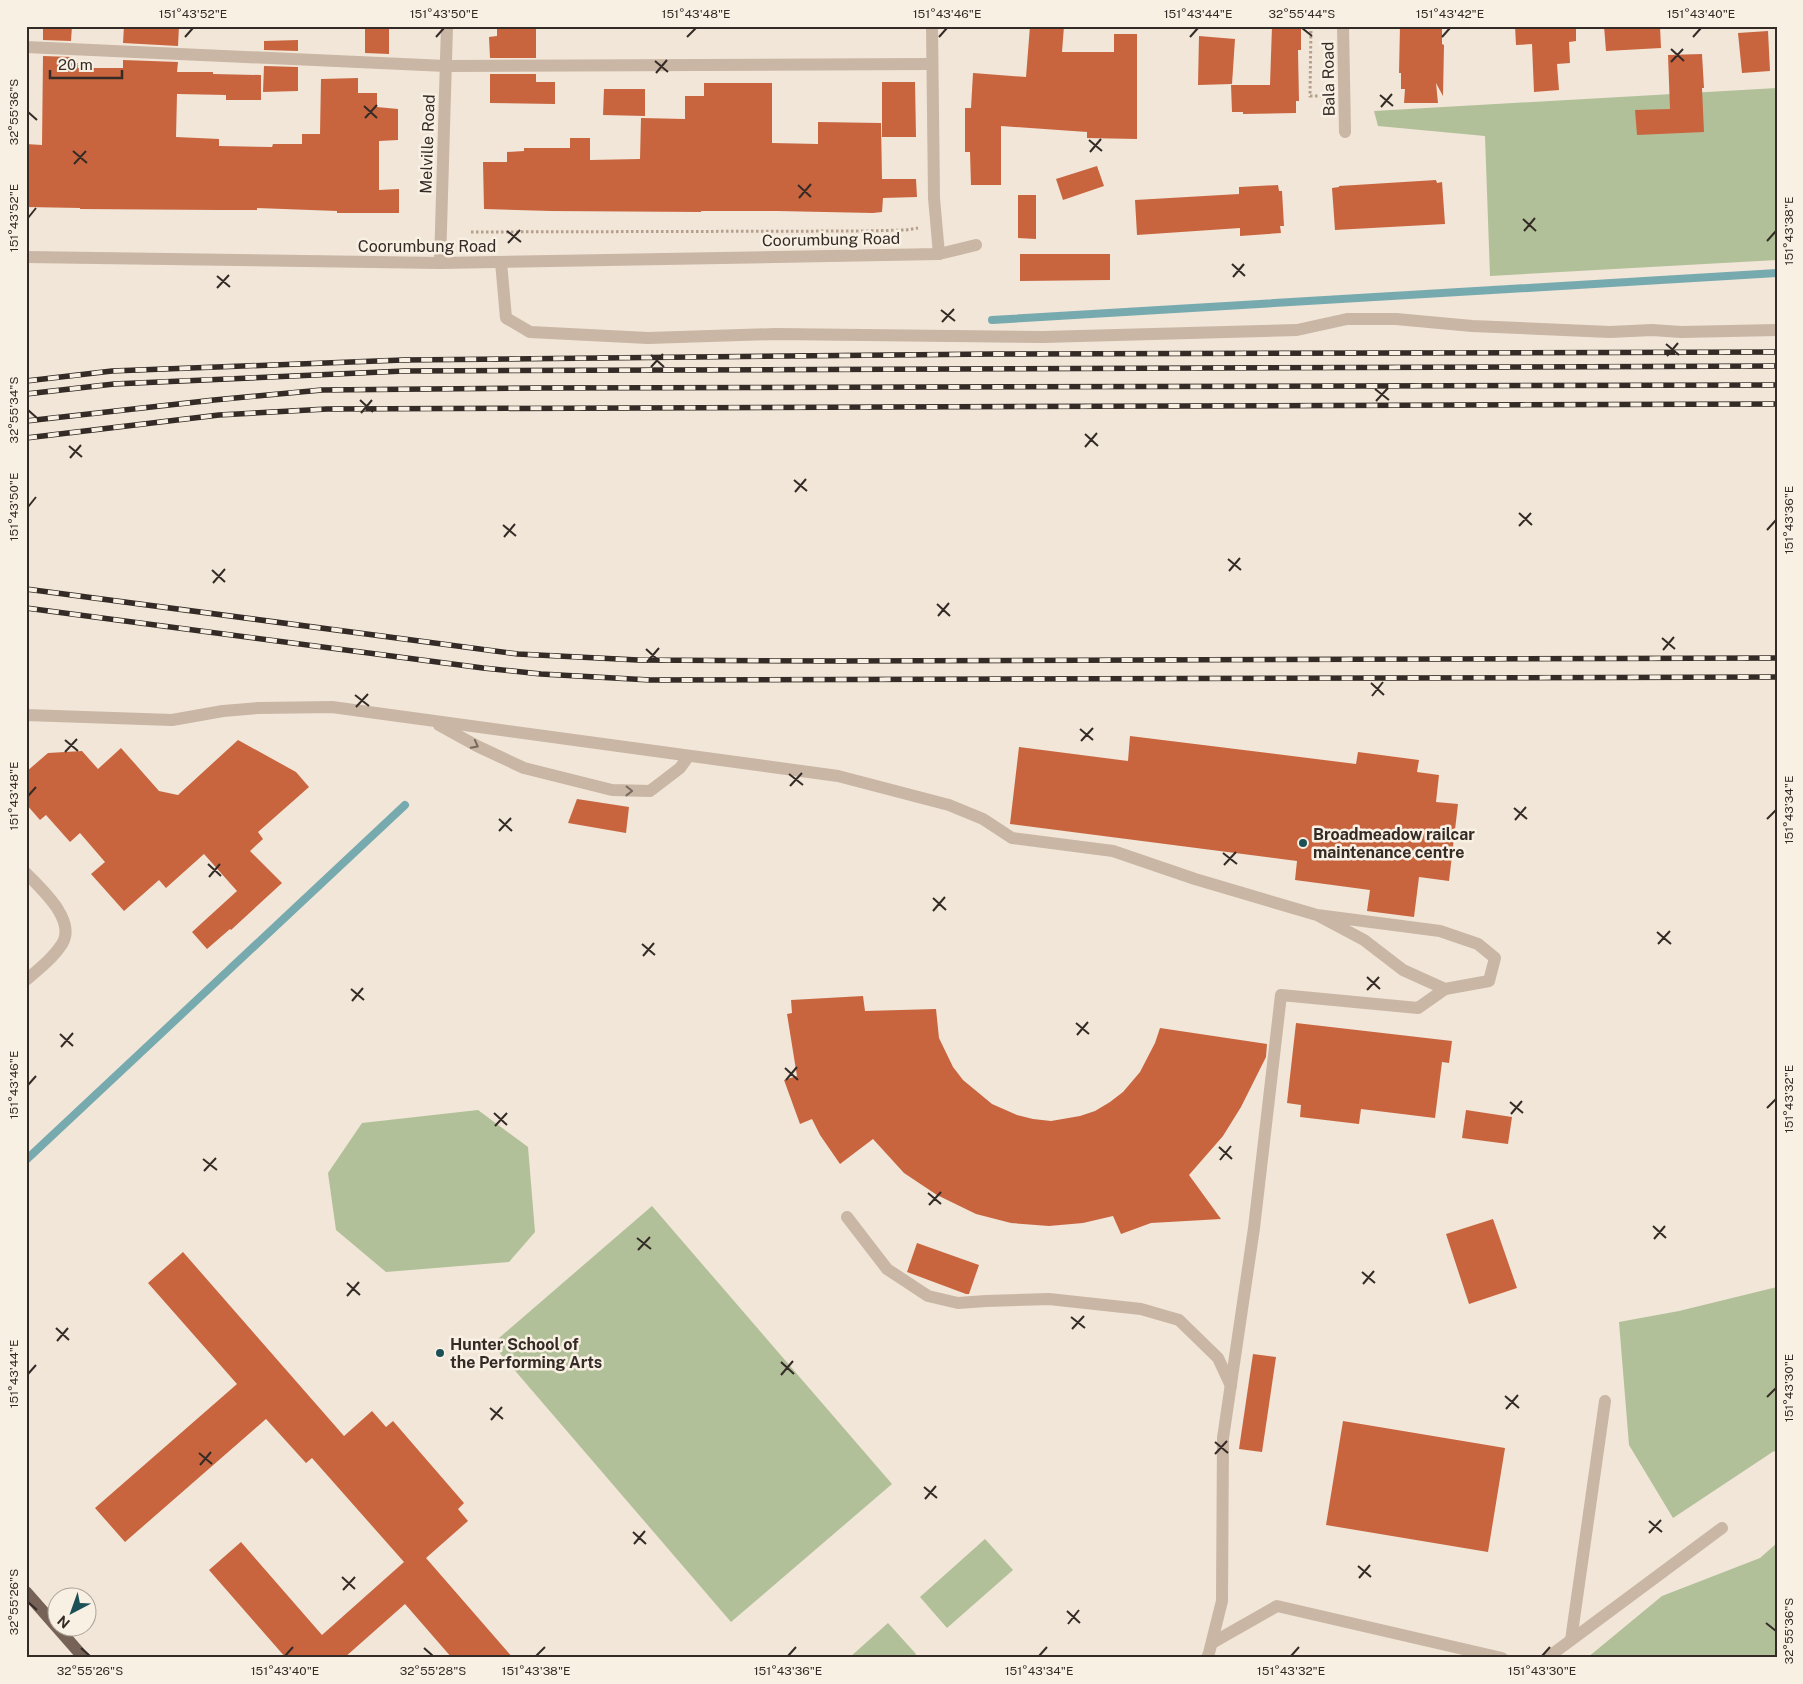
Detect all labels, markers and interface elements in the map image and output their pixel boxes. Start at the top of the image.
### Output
text: 151°43'52"E [159,7,227,21]
text: 151°43'50"E [410,7,478,21]
text: 151°43'48"E [662,7,730,21]
text: 151°43'46"E [913,7,981,21]
text: 151°43'44"E [1164,7,1232,21]
text: 32°55'44"S [1269,7,1335,21]
text: 151°43'42"E [1416,7,1484,21]
text: 151°43'40"E [1667,7,1735,21]
street label: Bala Road [1318,41,1339,117]
scale bar [50,48,122,80]
text: 20 m [58,56,93,73]
text: 32°55'36"S [7,79,21,145]
street label: Melville Road [416,94,439,194]
text: 151°43'52"E [7,184,21,252]
text: 151°43'38"E [1782,197,1796,265]
street label: Coorumbung Road [762,229,900,250]
street label: Coorumbung Road [358,237,496,256]
text: 32°55'34"S [7,377,21,443]
text: 151°43'50"E [7,473,21,541]
text: 151°43'36"E [1782,486,1796,554]
one-way arrow [469,739,478,749]
text: 151°43'48"E [7,762,21,830]
text: 151°43'34"E [1782,776,1796,844]
one-way arrow [626,786,633,796]
place label: Broadmeadow railcar maintenance centre [1313,825,1475,862]
marker: Broadmeadow railcar maintenance centre [1297,837,1309,849]
text: 151°43'46"E [7,1051,21,1119]
text: 151°43'32"E [1782,1065,1796,1133]
place label: Hunter School of the Performing Arts [450,1335,602,1372]
text: 151°43'44"E [7,1340,21,1408]
marker: Hunter School of the Performing Arts [434,1347,446,1359]
text: 151°43'30"E [1782,1354,1796,1422]
text: 32°55'26"S [7,1569,21,1635]
north arrow [48,1586,98,1636]
text: 32°55'36"S [1782,1598,1796,1664]
text: N [54,1612,73,1631]
text: 32°55'26"S [57,1664,123,1678]
text: 151°43'40"E [251,1664,319,1678]
text: 32°55'28"S [400,1664,466,1678]
text: 151°43'38"E [502,1664,570,1678]
text: 151°43'36"E [754,1664,822,1678]
text: 151°43'34"E [1005,1664,1073,1678]
text: 151°43'32"E [1257,1664,1325,1678]
text: 151°43'30"E [1508,1664,1576,1678]

